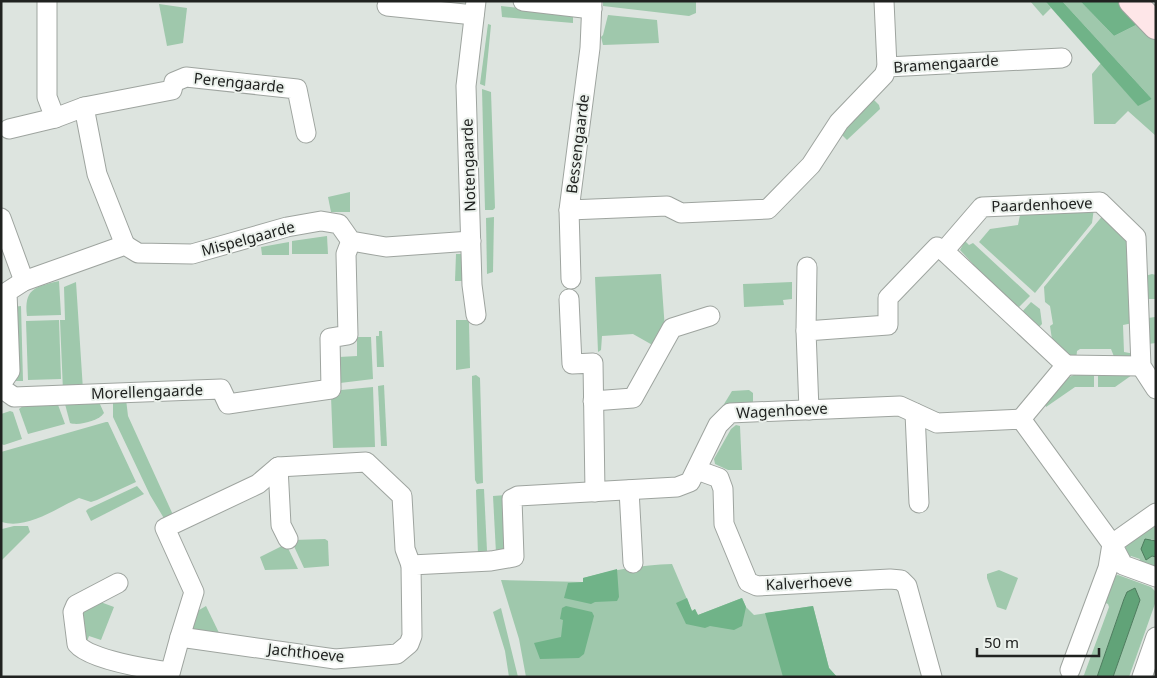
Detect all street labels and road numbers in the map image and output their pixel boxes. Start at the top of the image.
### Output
street label: Bramengaarde [893,49,999,77]
street label: Perengaarde [193,67,285,97]
street label: Bessengaarde [561,93,593,195]
street label: Notengaarde [456,118,480,212]
street label: Paardenhoeve [991,192,1093,216]
street label: Mispelgaarde [199,216,297,260]
street label: Morellengaarde [91,379,203,403]
street label: Wagenhoeve [736,398,828,422]
street label: Kalverhoeve [765,570,853,594]
street label: Jachthoeve [265,638,345,666]

